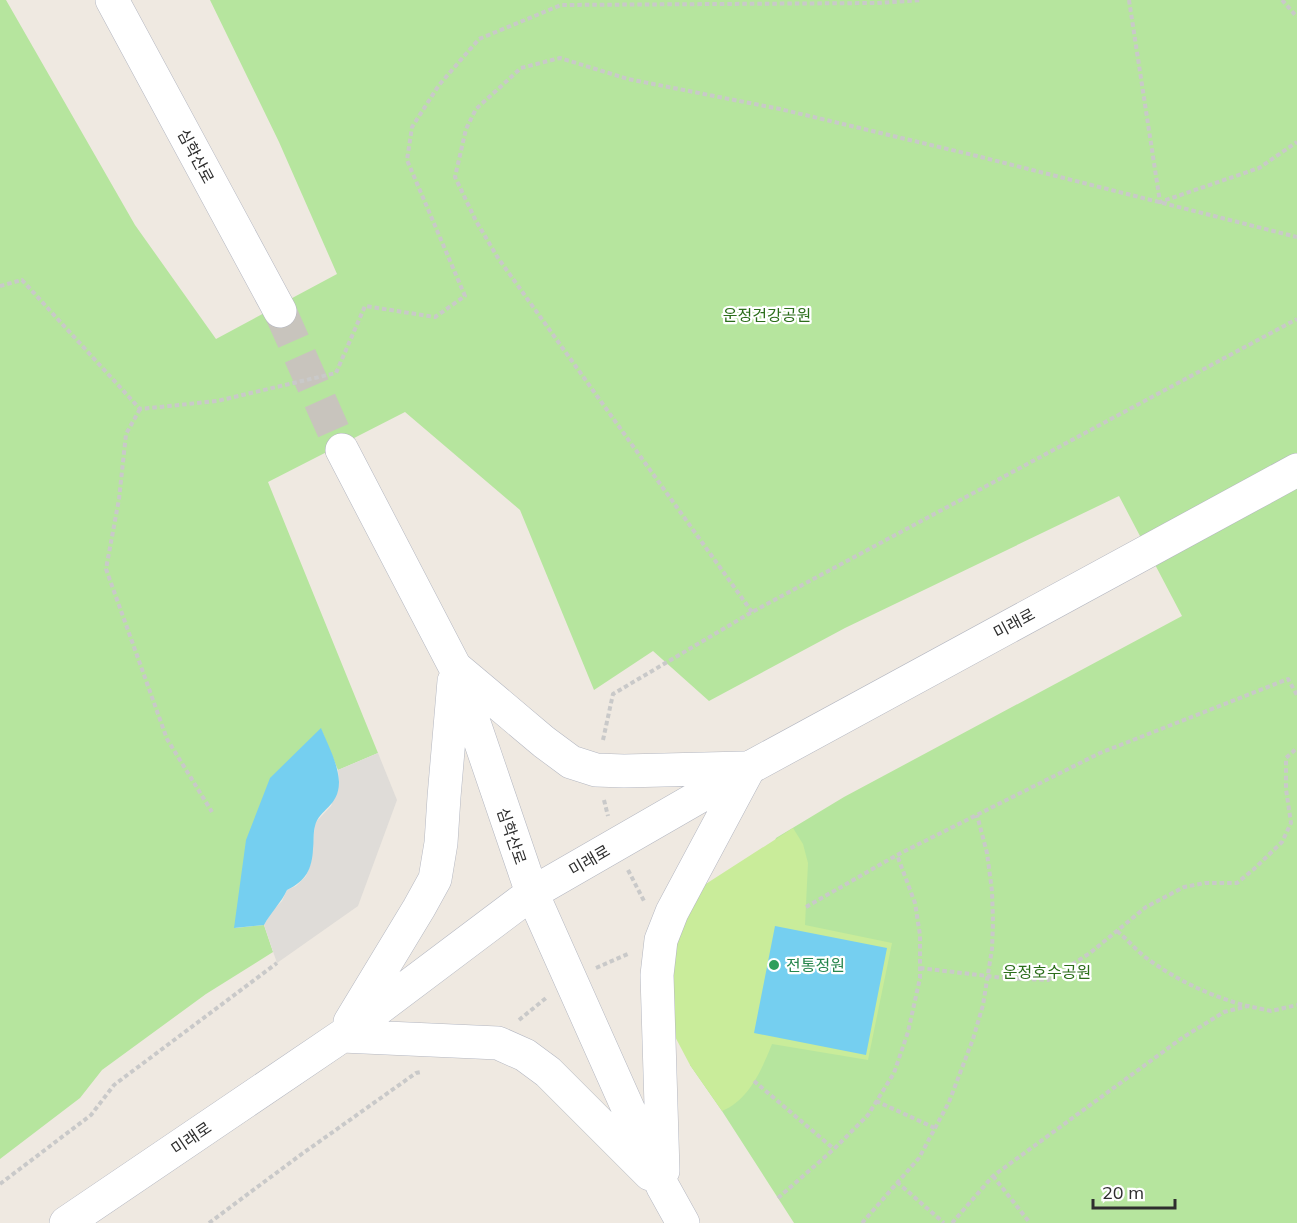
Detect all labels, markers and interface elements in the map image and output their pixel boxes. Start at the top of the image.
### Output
street label: 심학산로 [173,125,219,187]
park label: 운정건강공원 [723,305,811,325]
street label: 미래로 [990,604,1038,642]
street label: 심학산로 [493,805,531,867]
street label: 미래로 [565,840,613,880]
place label: 전통정원 [786,955,845,975]
marker: 전통정원 [767,958,781,972]
park label: 운정호수공원 [1003,962,1091,982]
street label: 미래로 [167,1117,215,1159]
scale bar [1093,1172,1176,1210]
text: 20 m [1102,1181,1144,1204]

